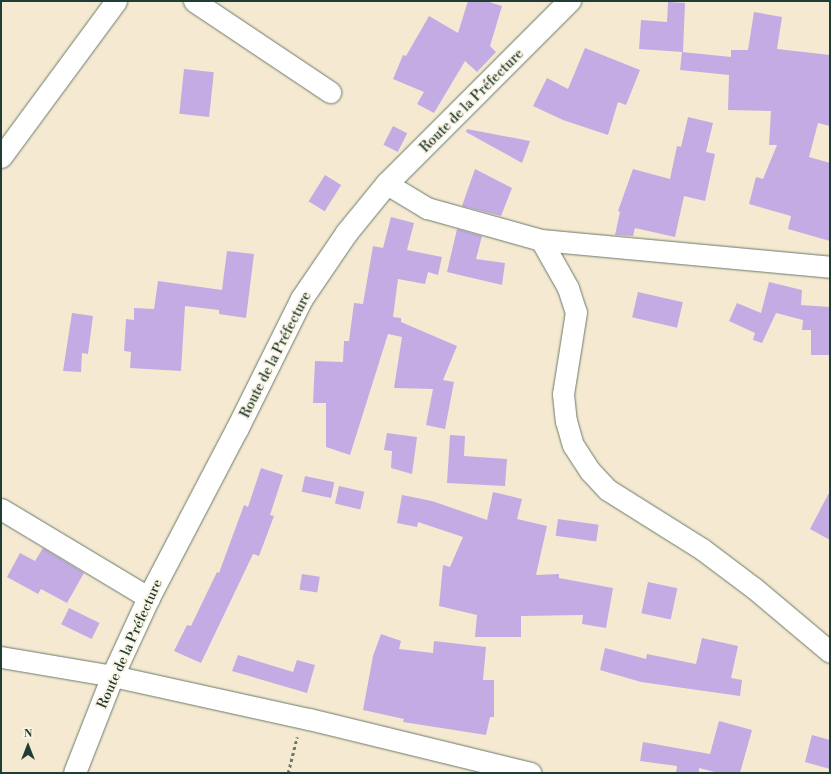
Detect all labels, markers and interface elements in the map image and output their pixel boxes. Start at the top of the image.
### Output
street label: Route de la Préfecture [417,46,527,156]
street label: Route de la Préfecture [237,289,315,421]
street label: Route de la Préfecture [94,577,166,711]
north arrow [8,726,48,766]
text: N [24,727,32,741]

